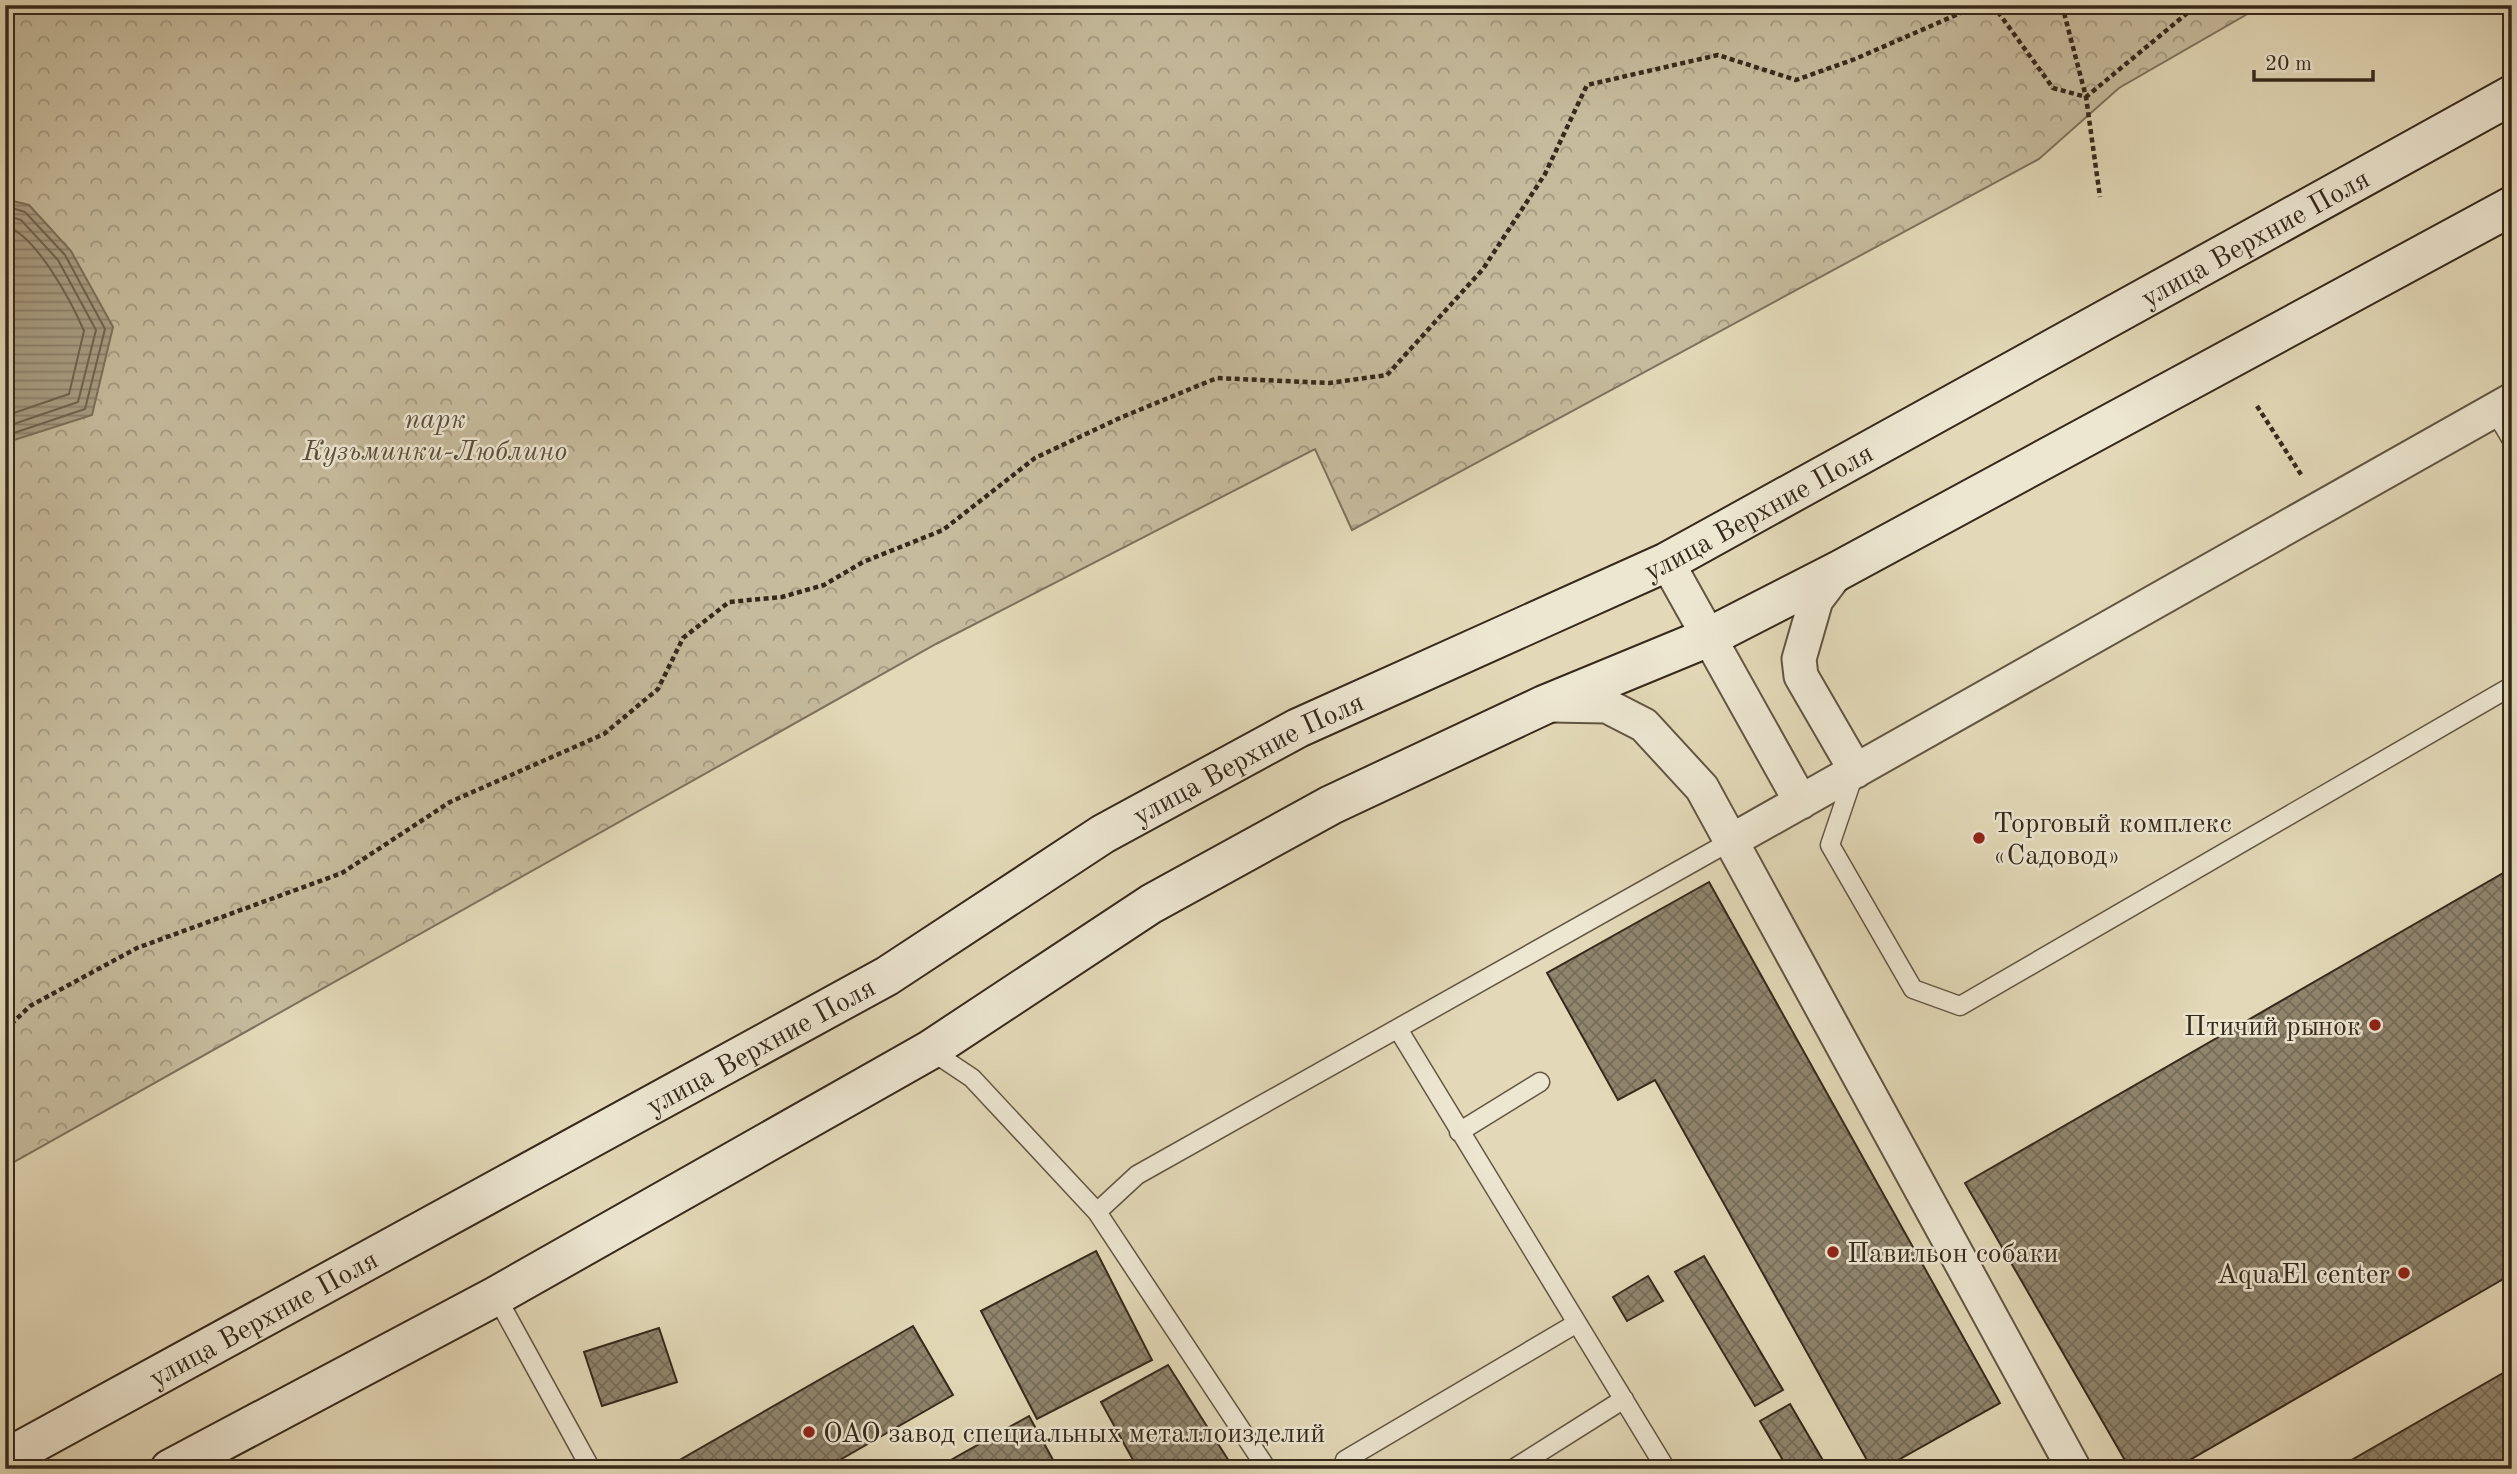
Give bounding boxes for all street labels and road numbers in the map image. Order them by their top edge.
street label: улица Верхние Поля [2137,166,2375,314]
street label: улица Верхние Поля [1641,440,1879,587]
street label: улица Верхние Поля [1129,689,1369,832]
street label: улица Верхние Поля [643,974,881,1122]
street label: улица Верхние Поля [145,1247,383,1394]

